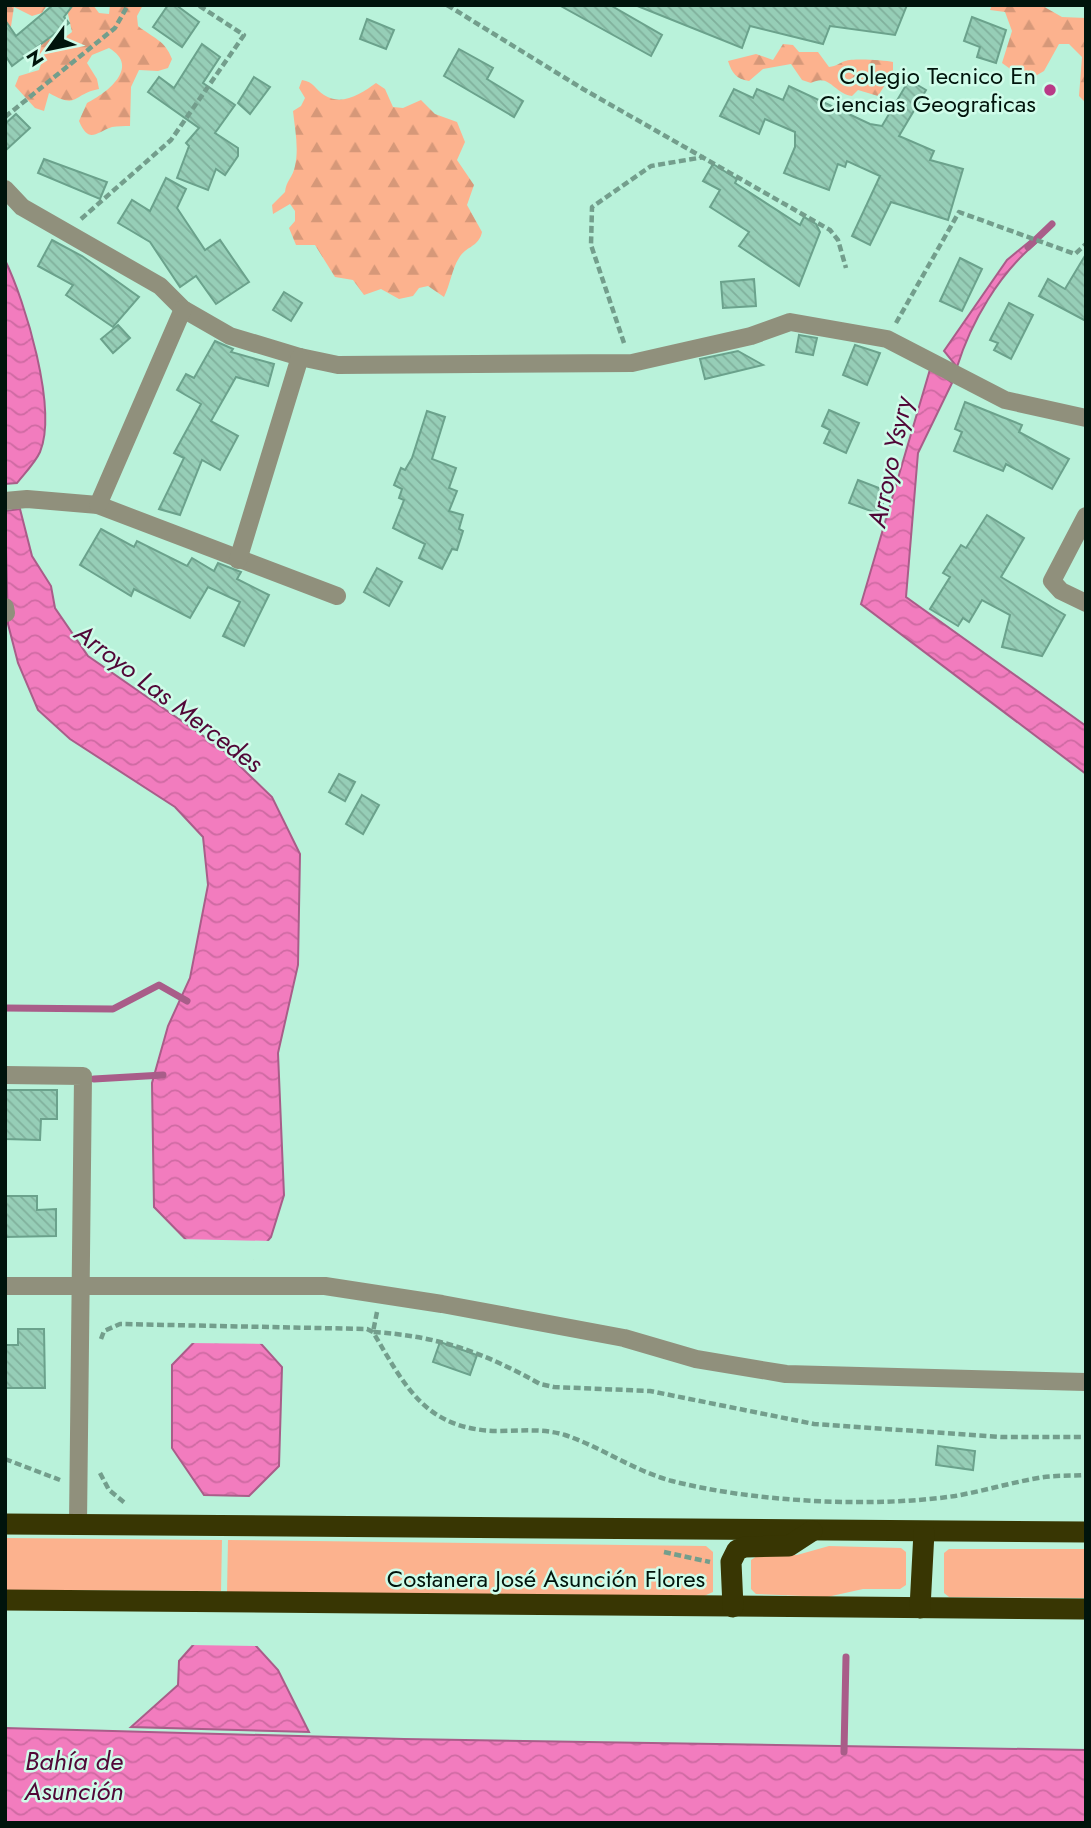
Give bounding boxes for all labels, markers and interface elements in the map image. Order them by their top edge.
north arrow [14,14,84,84]
text: N [20,44,51,72]
place label: Colegio Tecnico En Ciencias Geograficas [819,58,1036,121]
marker: Colegio Tecnico En Ciencias Geograficas [1042,82,1058,98]
water label: Arroyo Ysyry [857,391,923,532]
water label: Arroyo Las Mercedes [66,614,272,782]
street label: Costanera José Asunción Flores [387,1561,705,1596]
water label: Bahía de Asunción [24,1742,123,1810]

